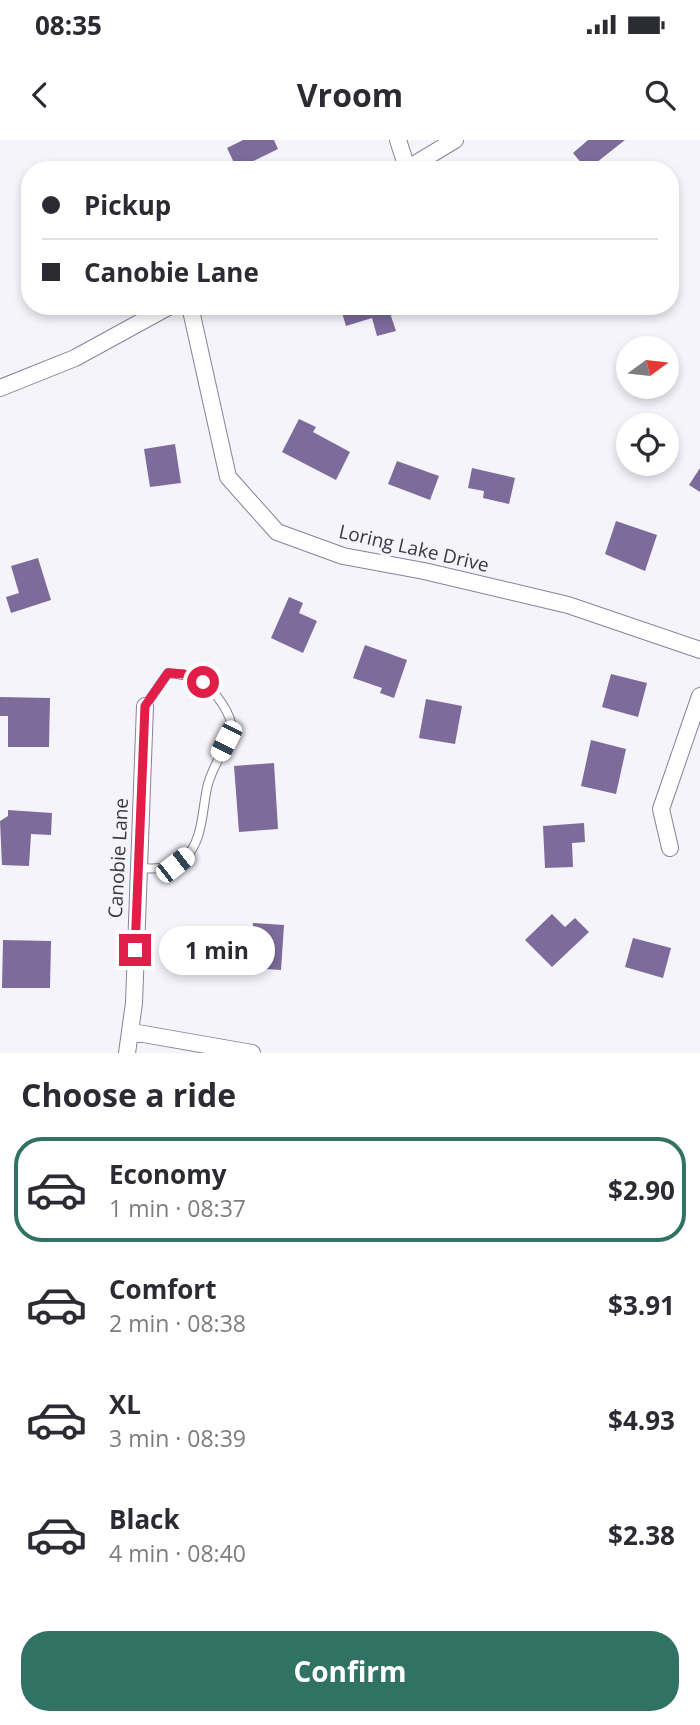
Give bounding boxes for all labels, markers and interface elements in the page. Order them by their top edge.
text: 08:35 [35,7,102,43]
text: Vroom [297,73,403,116]
icon: back [21,76,59,114]
icon: search [641,76,679,114]
text: Pickup [84,187,171,223]
text: Canobie Lane [84,254,259,290]
north arrow [616,336,679,399]
map controls [616,336,679,476]
button: locate [616,413,679,476]
street label: Loring Lake Drive [336,518,492,578]
route start [187,666,219,698]
car [208,718,245,764]
street label: Canobie Lane [102,797,134,919]
car [152,844,199,886]
callout: 1 min [160,926,275,974]
route end [119,934,151,966]
text: 1 min [185,934,249,966]
text: Choose a ride [21,1073,236,1116]
text: Economy [109,1156,227,1192]
icon: car [25,1158,88,1221]
text: $2.90 [608,1172,675,1208]
text: 1 min · 08:37 [109,1192,246,1224]
text: Comfort [109,1271,216,1307]
icon: car [25,1273,88,1336]
text: $3.91 [608,1287,675,1323]
text: 2 min · 08:38 [109,1307,246,1339]
text: XL [109,1386,141,1422]
icon: car [25,1388,88,1451]
text: $4.93 [608,1402,675,1438]
text: 3 min · 08:39 [109,1422,246,1454]
text: Black [109,1501,180,1537]
icon: car [25,1503,88,1566]
text: $2.38 [608,1517,675,1553]
text: 4 min · 08:40 [109,1537,246,1569]
button: Confirm [21,1631,679,1711]

